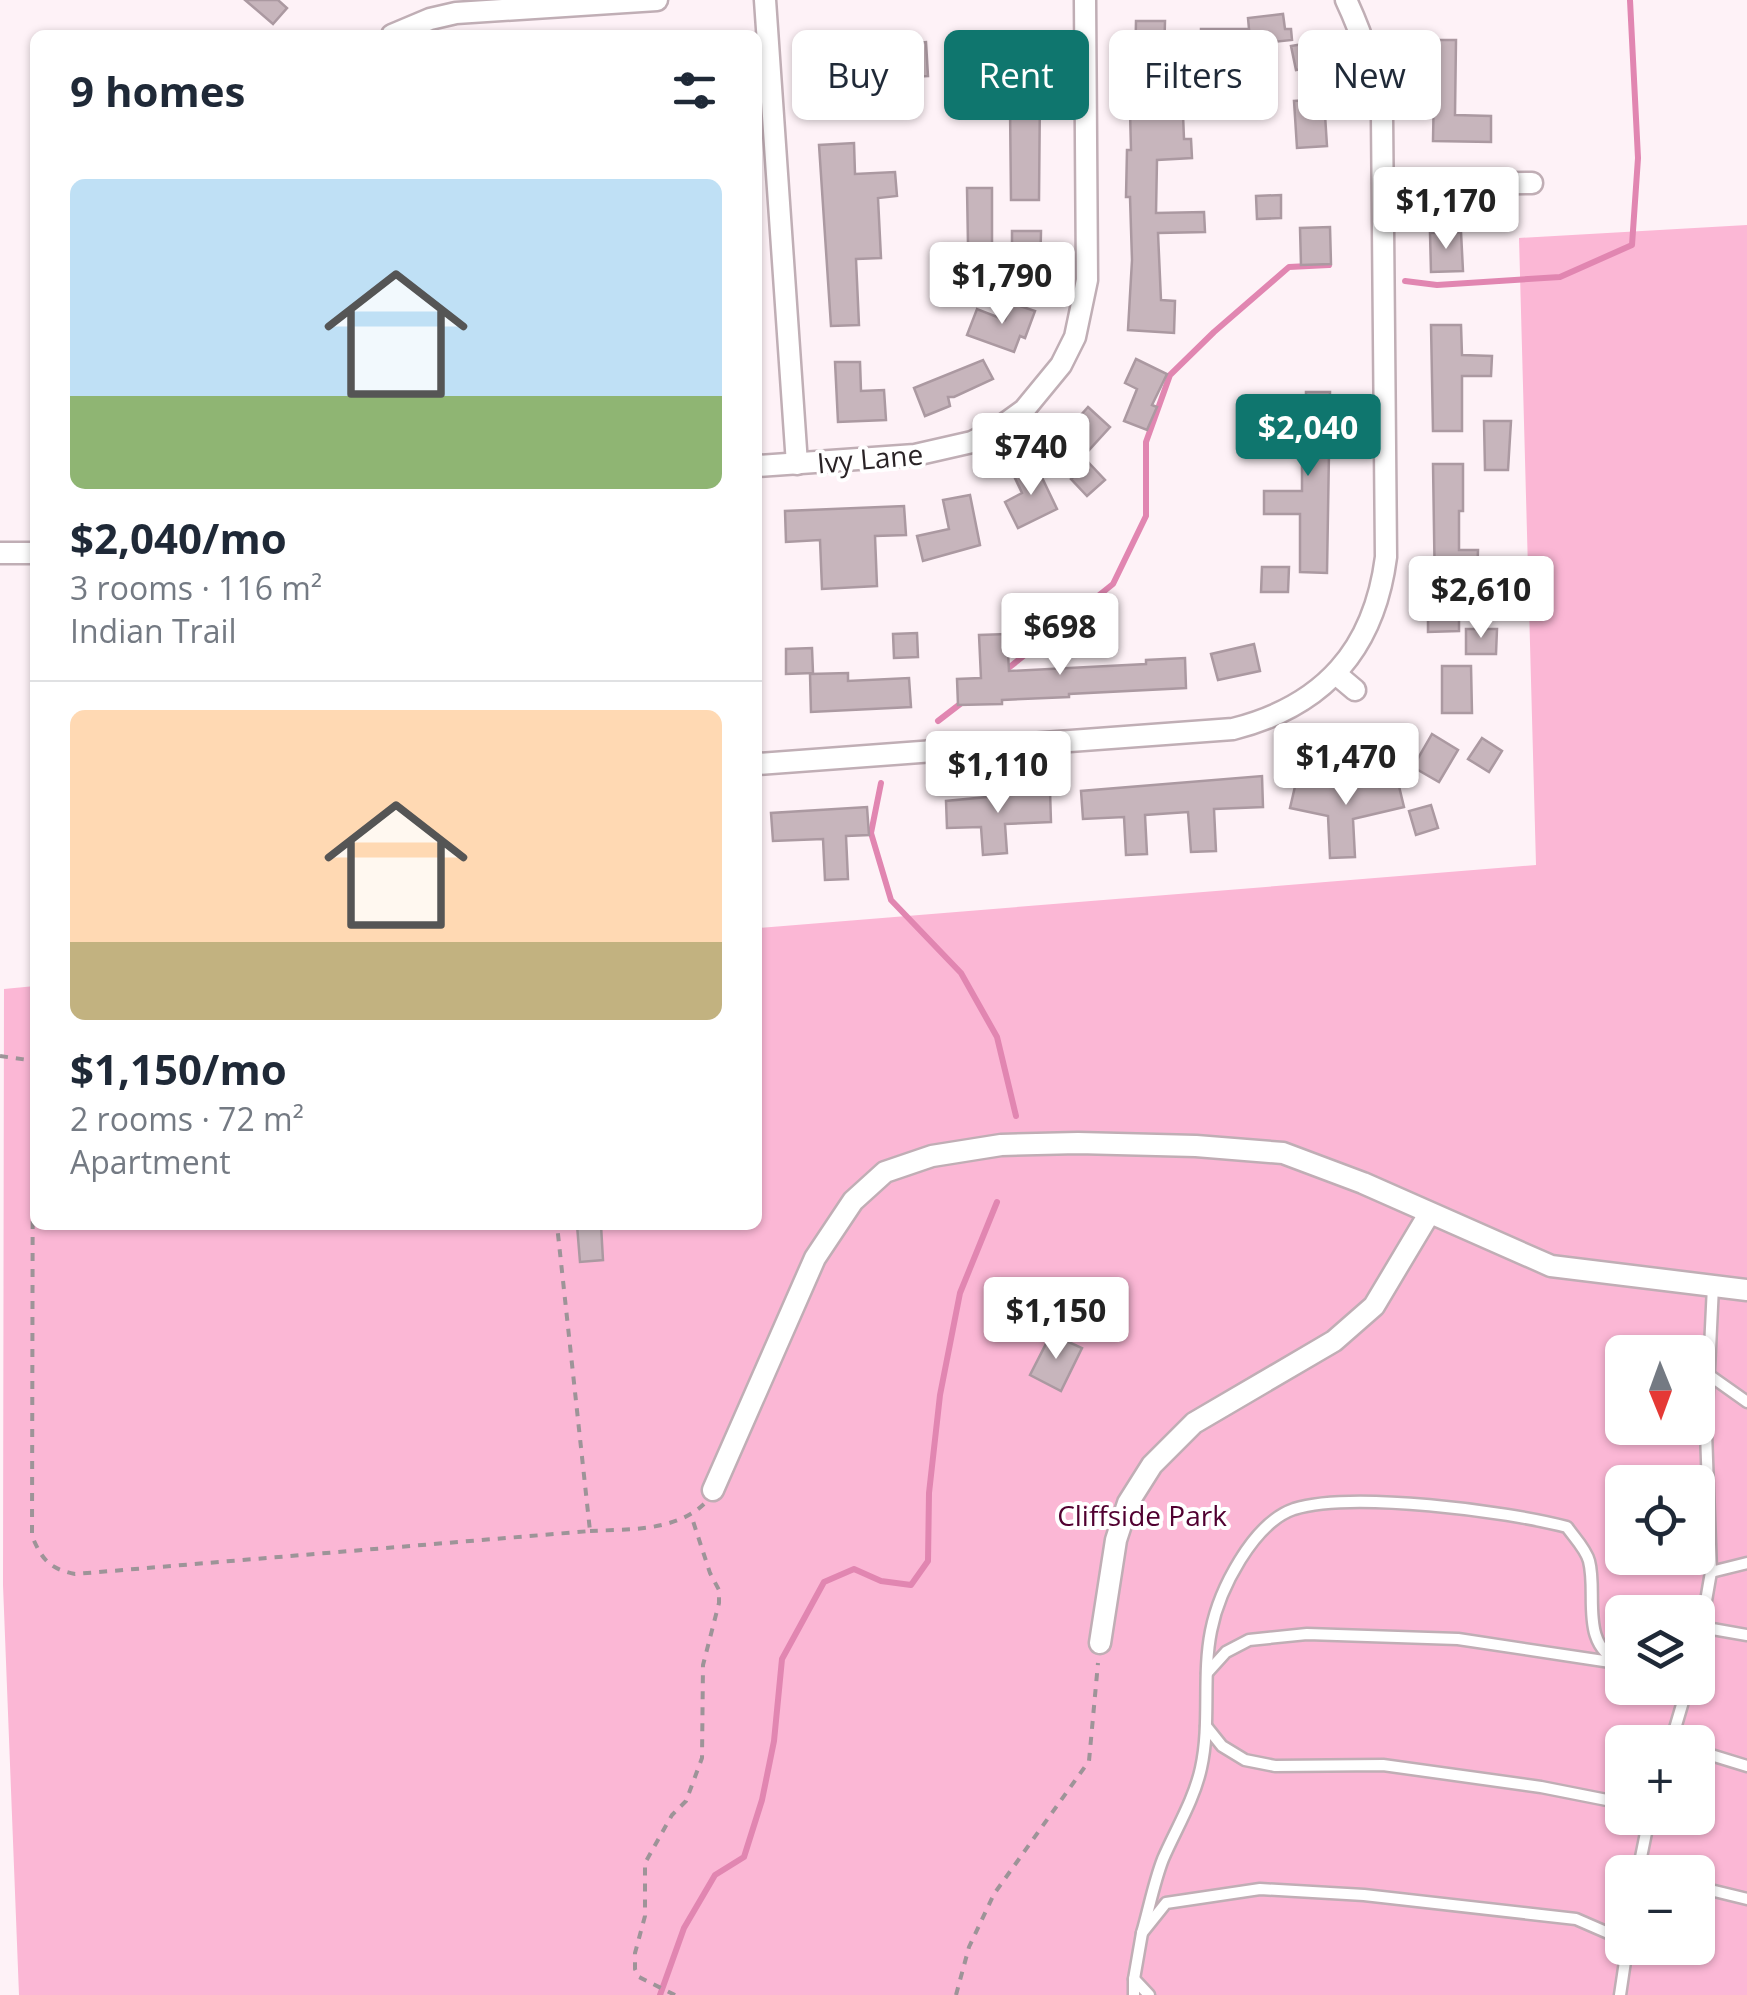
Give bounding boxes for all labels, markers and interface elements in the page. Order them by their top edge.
chip: Buy [792,30,924,120]
chip: Rent [944,30,1089,120]
chip: Filters [1109,30,1278,120]
chip: New [1298,30,1441,120]
text: 9 homes [70,62,245,119]
icon: filters [667,63,722,118]
pin: $1,170 [1365,167,1527,252]
text: $1,170 [1396,178,1496,221]
pin: $1,790 [921,242,1083,327]
icon: home [306,244,486,424]
text: $1,790 [952,253,1052,296]
pin: $2,040 [1227,394,1389,479]
text: $2,040 [1258,405,1358,448]
pin: $740 [972,413,1090,498]
text: $740 [994,424,1068,467]
street label: Ivy Lane [815,434,925,482]
text: $2,040/mo [70,509,287,566]
pin: $2,610 [1400,556,1562,641]
text: 3 rooms · 116 m² [70,566,322,609]
text: $2,610 [1431,567,1531,610]
pin: $698 [1001,593,1119,678]
text: $698 [1023,604,1097,647]
text: Indian Trail [70,609,237,652]
pin: $1,470 [1265,723,1427,808]
pin: $1,110 [917,731,1079,816]
text: $1,470 [1296,734,1396,777]
text: $1,110 [948,742,1048,785]
icon: home [306,775,486,955]
text: $1,150/mo [70,1040,287,1097]
text: 2 rooms · 72 m² [70,1097,304,1140]
text: Apartment [70,1140,231,1183]
pin: $1,150 [975,1277,1137,1362]
text: $1,150 [1006,1288,1106,1331]
north arrow [1605,1335,1715,1445]
map controls [1605,1335,1715,1965]
button: locate [1605,1465,1715,1575]
park label: Cliffside Park [1057,1496,1227,1534]
button: layers [1605,1595,1715,1705]
button: + [1605,1725,1715,1835]
button: − [1605,1855,1715,1965]

